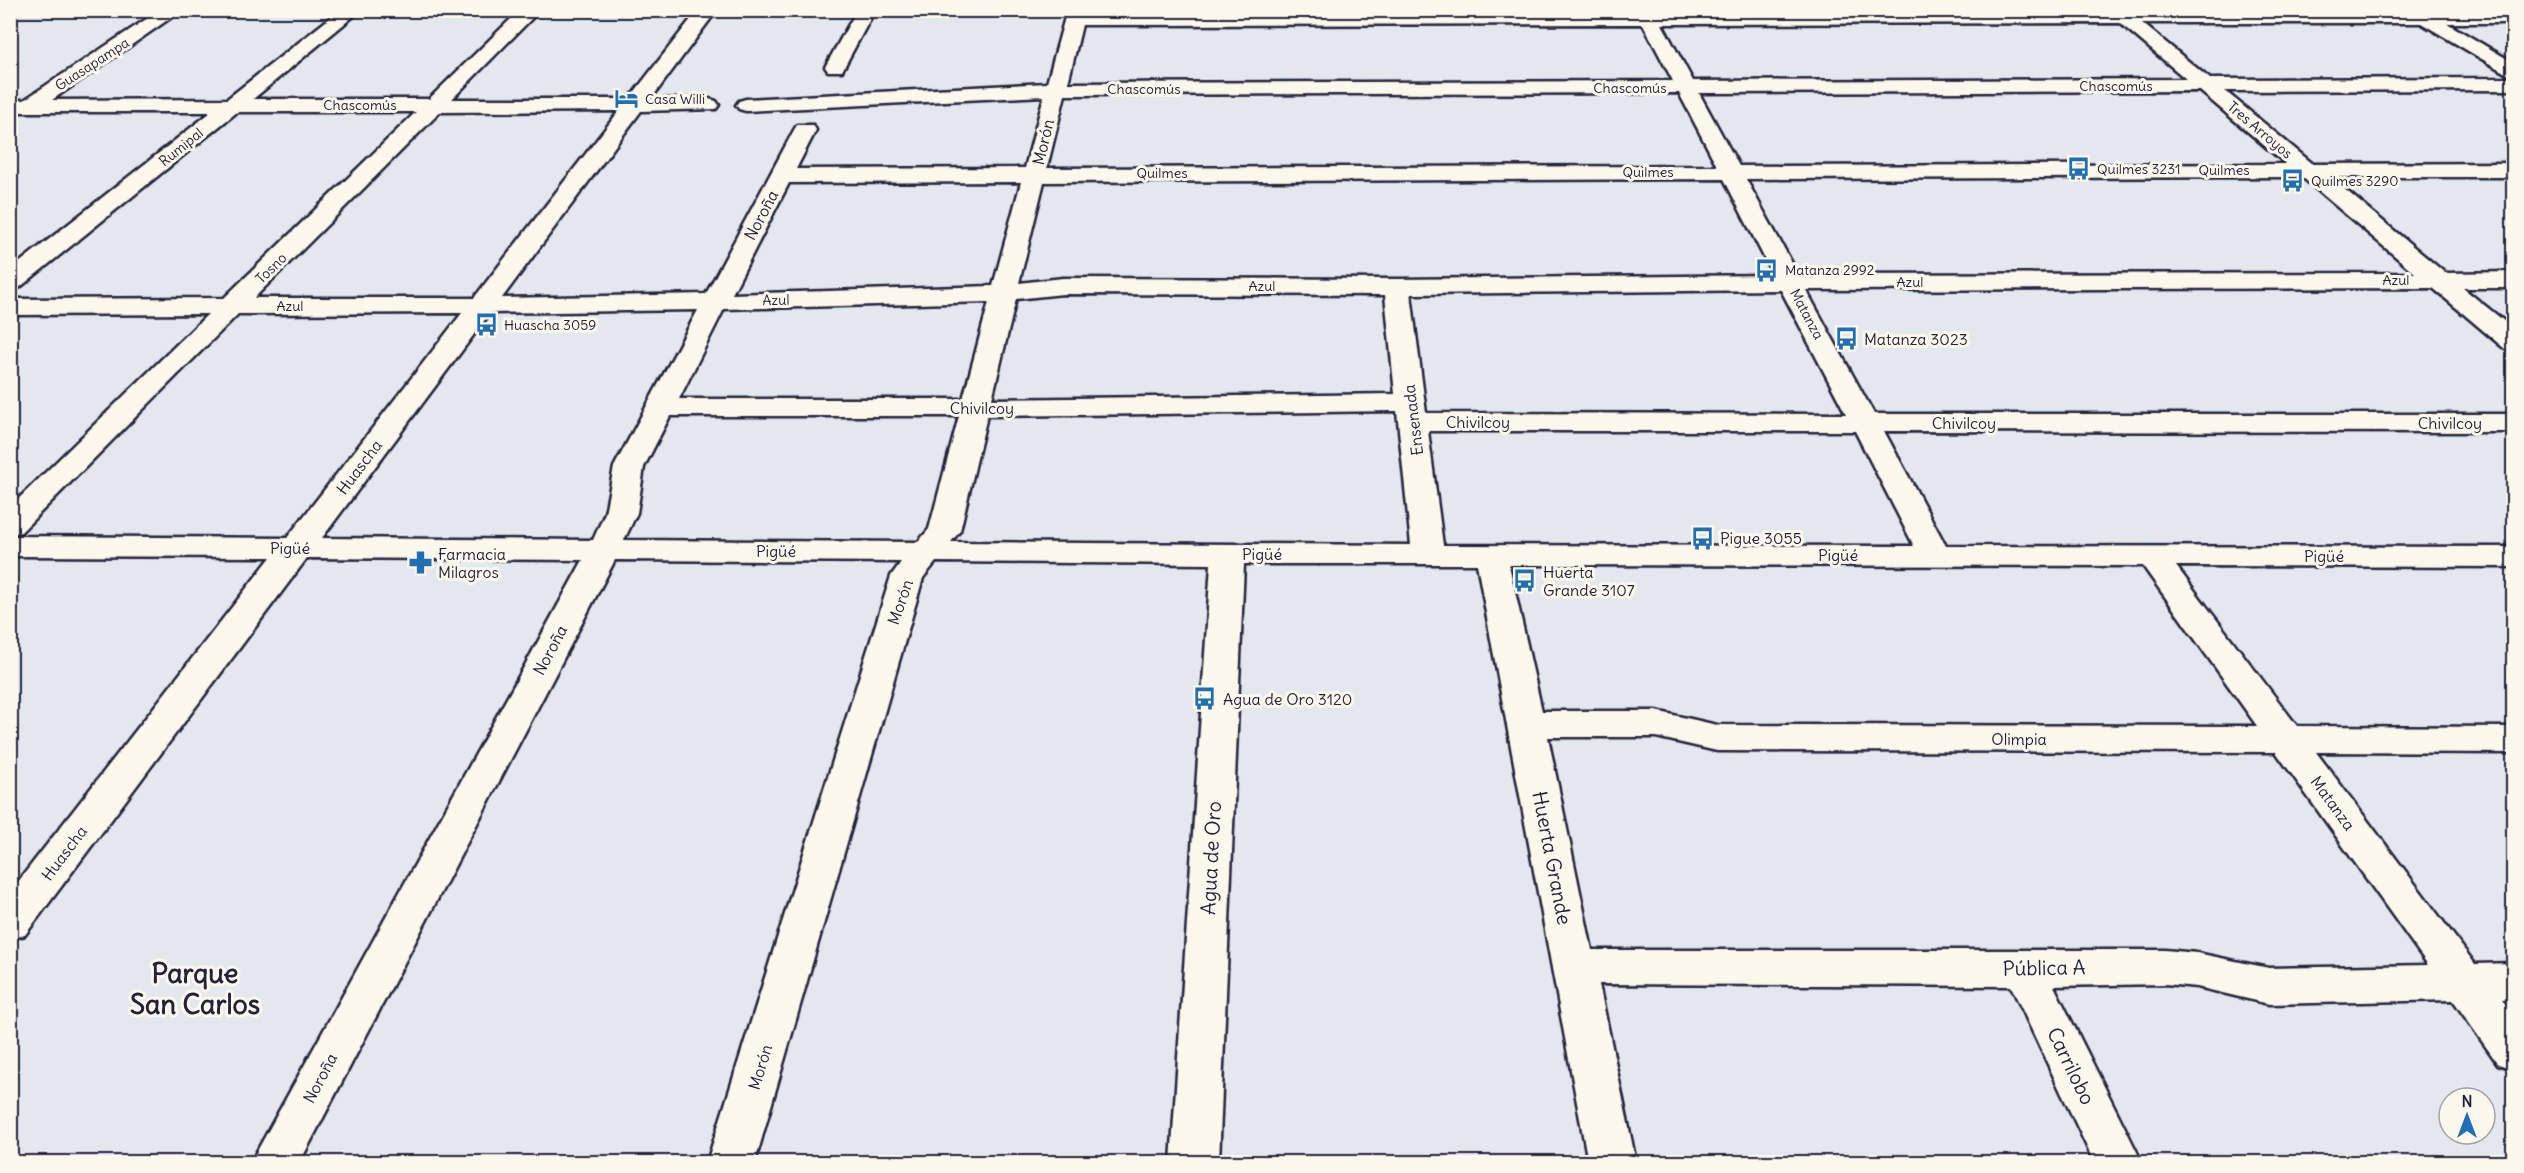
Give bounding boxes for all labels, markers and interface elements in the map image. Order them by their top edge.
street label: Guasapampa [52,33,132,95]
street label: Chascomús [2079,77,2153,95]
street label: Chascomús [1593,79,1667,97]
street label: Chascomús [1107,80,1181,98]
hotel icon: Casa Willi [614,86,640,112]
place label: Casa Willi [645,90,705,108]
street label: Chascomús [323,96,397,114]
street label: Tres Arroyos [2224,98,2296,162]
street label: Morón [1028,117,1058,167]
street label: Rumipal [155,124,207,170]
bus stop icon: Quilmes 3231 [2066,156,2092,182]
place label: Quilmes 3231 [2097,160,2181,178]
street label: Quilmes [2198,161,2250,179]
street label: Quilmes [1622,163,1674,181]
street label: Quilmes [1136,164,1188,182]
bus stop icon: Quilmes 3290 [2280,168,2306,194]
place label: Quilmes 3290 [2311,172,2398,190]
street label: Noroña [740,187,782,243]
street label: Tosno [252,249,290,287]
bus stop icon: Matanza 2992 [1754,257,1780,283]
place label: Matanza 2992 [1785,261,1875,279]
street label: Azul [2383,271,2410,289]
street label: Azul [1897,273,1924,291]
street label: Azul [1249,277,1276,295]
street label: Matanza [1786,286,1828,342]
street label: Azul [762,291,790,309]
street label: Azul [277,297,304,315]
bus stop icon: Huascha 3059 [473,312,499,338]
place label: Huascha 3059 [504,316,596,334]
bus stop icon: Matanza 3023 [1833,326,1859,352]
place label: Matanza 3023 [1864,329,1968,349]
street label: Ensenada [1399,383,1427,457]
street label: Chivilcoy [950,398,1014,418]
street label: Chivilcoy [1446,412,1510,432]
street label: Chivilcoy [1932,413,1996,433]
street label: Chivilcoy [2418,413,2482,433]
street label: Huascha [332,436,386,498]
bus stop icon: Pigue 3055 [1689,525,1715,551]
place label: Pigue 3055 [1720,528,1802,548]
street label: Pigüé [270,538,310,558]
street label: Pigüé [756,541,796,561]
place label: Farmacia Milagros [438,544,506,582]
street label: Pigüé [1242,544,1282,564]
street label: Pigüé [1818,545,1858,565]
street label: Pigüé [2304,546,2344,566]
pharmacy icon: Farmacia Milagros [407,550,433,576]
place label: Huerta Grande 3107 [1543,562,1635,600]
bus stop icon: Huerta Grande 3107 [1512,568,1538,594]
street label: Morón [883,577,917,627]
street label: Noroña [529,622,571,678]
bus stop icon: Agua de Oro 3120 [1192,686,1218,712]
place label: Agua de Oro 3120 [1223,689,1352,709]
street label: Olimpia [1991,729,2047,749]
street label: Matanza [2307,772,2359,834]
street label: Huerta Grande [1527,789,1578,927]
street label: Agua de Oro [1195,801,1226,915]
street label: Huascha [37,822,91,884]
street label: Pública A [2002,954,2086,981]
district label: Parque San Carlos [130,956,260,1021]
street label: Carrilobo [2042,1023,2101,1109]
street label: Morón [744,1042,776,1092]
street label: Noroña [299,1050,341,1106]
north arrow [2437,1086,2497,1146]
text: N [2461,1091,2473,1111]

